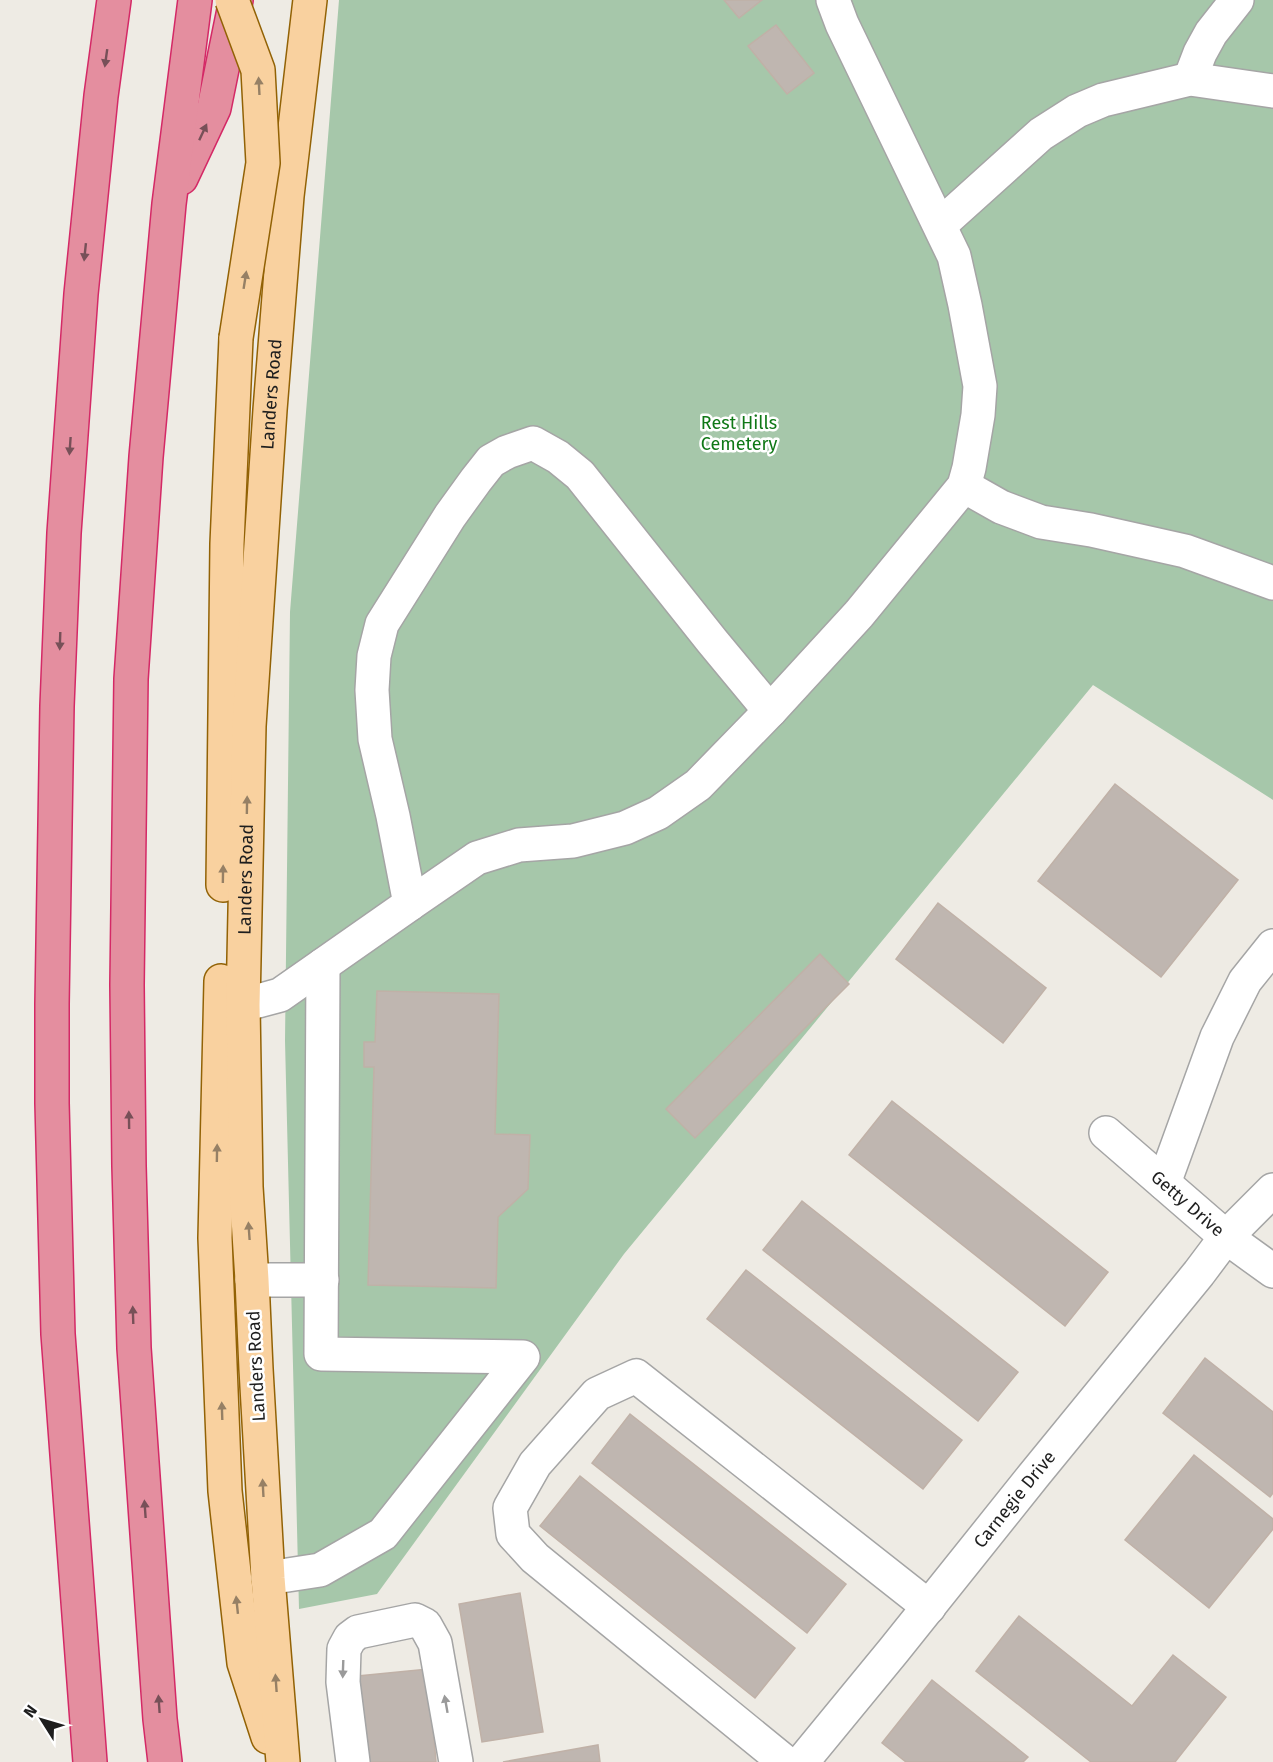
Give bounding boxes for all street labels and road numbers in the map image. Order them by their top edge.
street label: Landers Road [256,338,287,450]
street label: Landers Road [234,823,258,935]
street label: Getty Drive [1146,1166,1229,1242]
street label: Landers Road [242,1310,270,1422]
street label: Carnegie Drive [969,1446,1060,1552]

